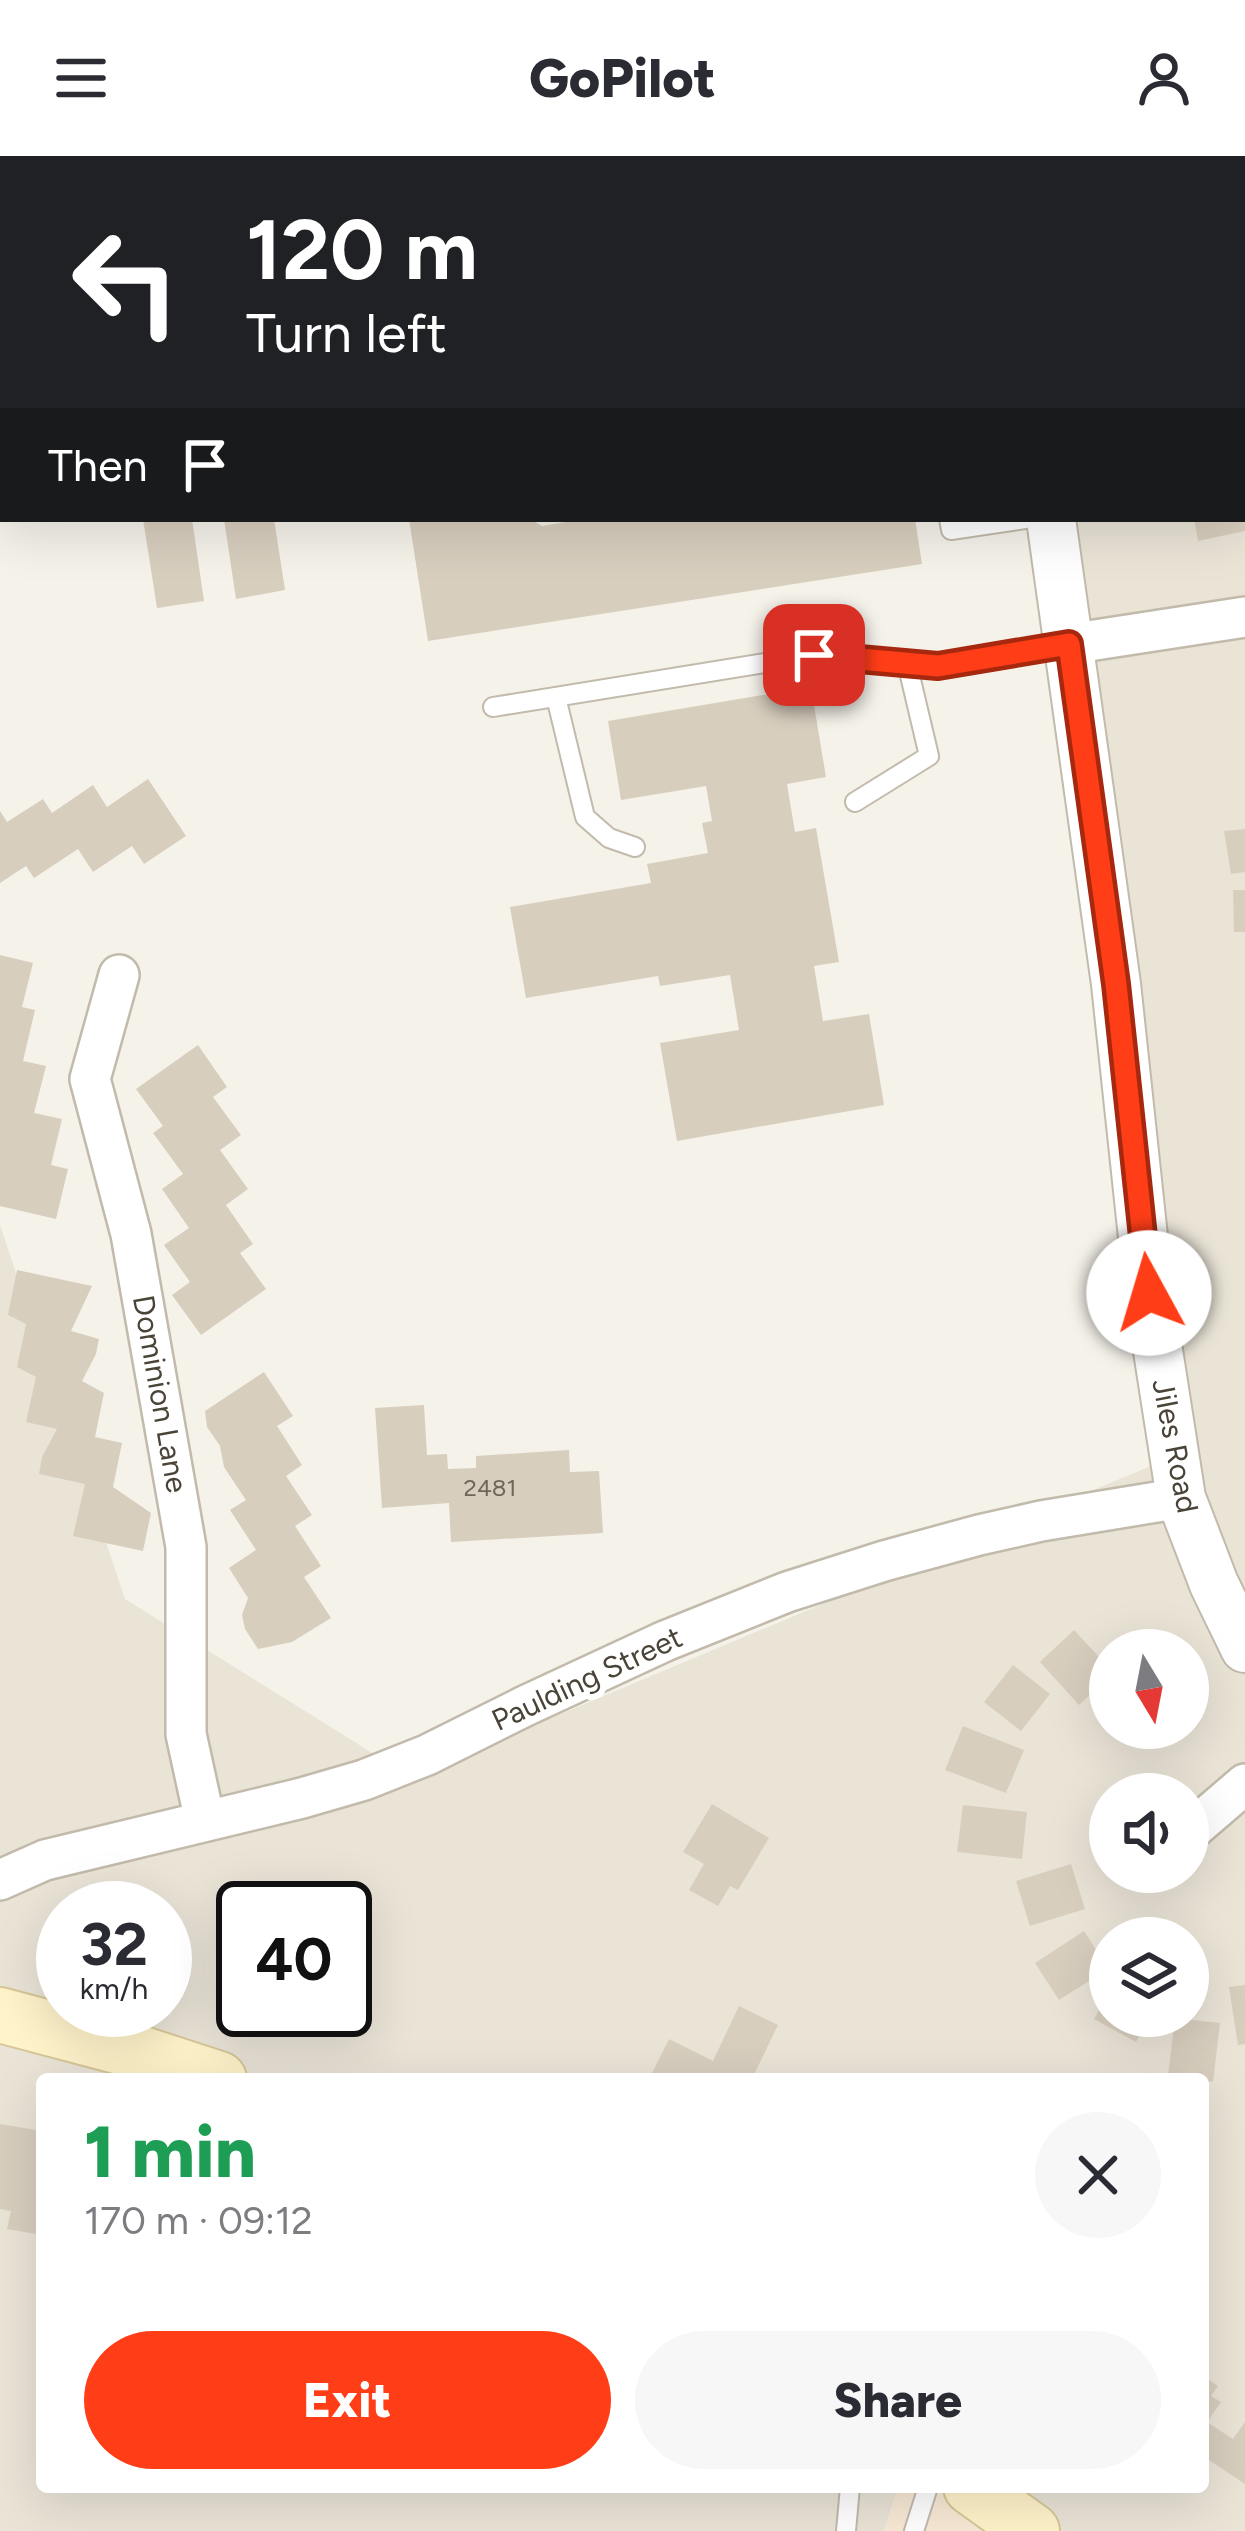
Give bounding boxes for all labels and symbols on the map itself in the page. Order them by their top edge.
pin [763,604,865,706]
position arrow [1086,1230,1212,1356]
street label: Dominion Lane [125,1292,196,1496]
street label: Jiles Road [1144,1376,1207,1516]
house number: 2481 [464,1473,516,1502]
street label: Paulding Street [486,1618,688,1739]
north arrow [1089,1629,1209,1749]
speed limit sign: 40 [216,1881,372,2037]

